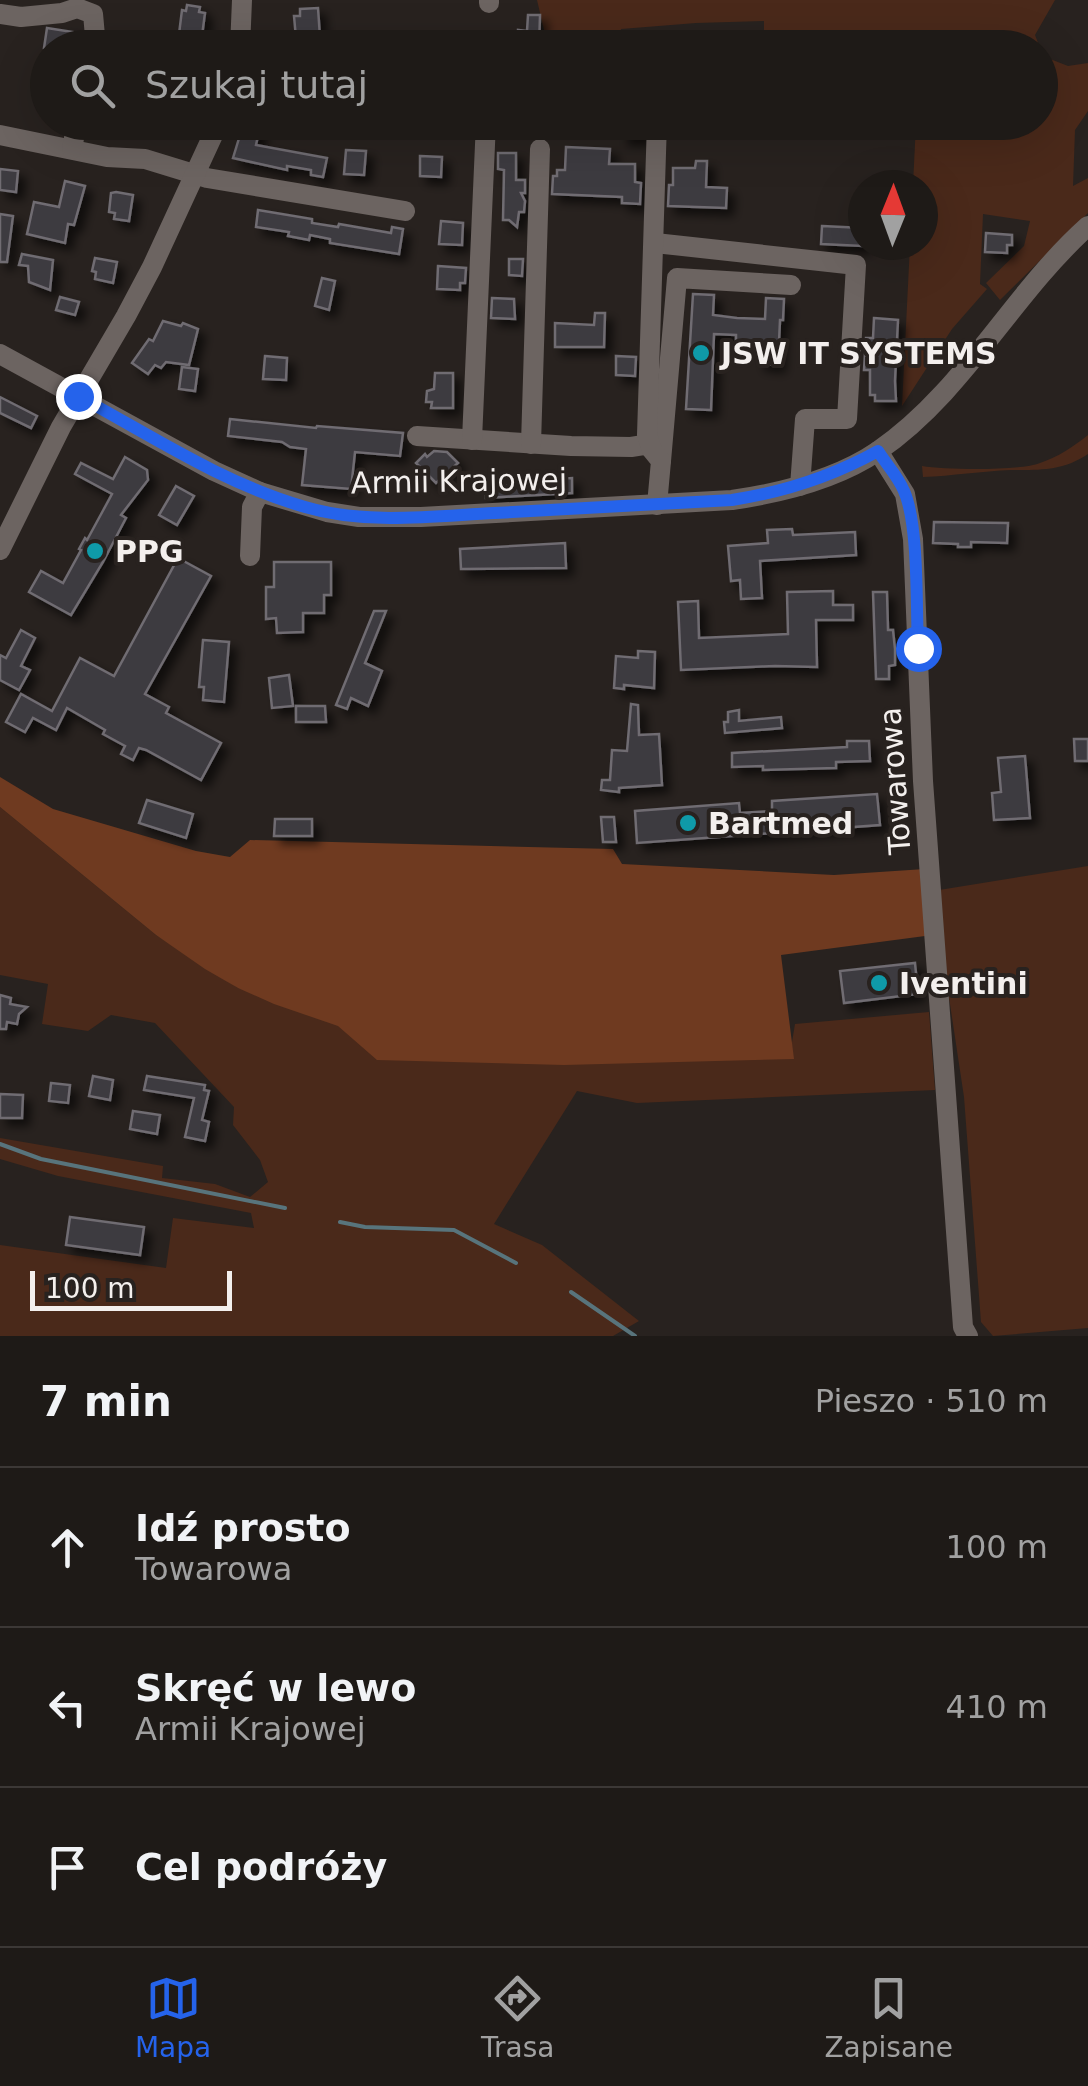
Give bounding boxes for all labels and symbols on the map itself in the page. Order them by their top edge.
north arrow [848,170,938,260]
place label: JSW IT SYSTEMS [719,336,997,371]
marker: JSW IT SYSTEMS [690,342,712,364]
route end [56,374,102,420]
street label: Armii Krajowej [351,462,567,500]
place label: PPG [115,534,184,569]
marker: PPG [84,540,106,562]
route start [896,626,942,672]
street label: Towarowa [872,706,918,857]
place label: Bartmed [708,806,853,841]
marker: Bartmed [677,812,699,834]
place label: Iventini [899,966,1028,1001]
marker: Iventini [868,972,890,994]
scale bar [30,1266,232,1310]

